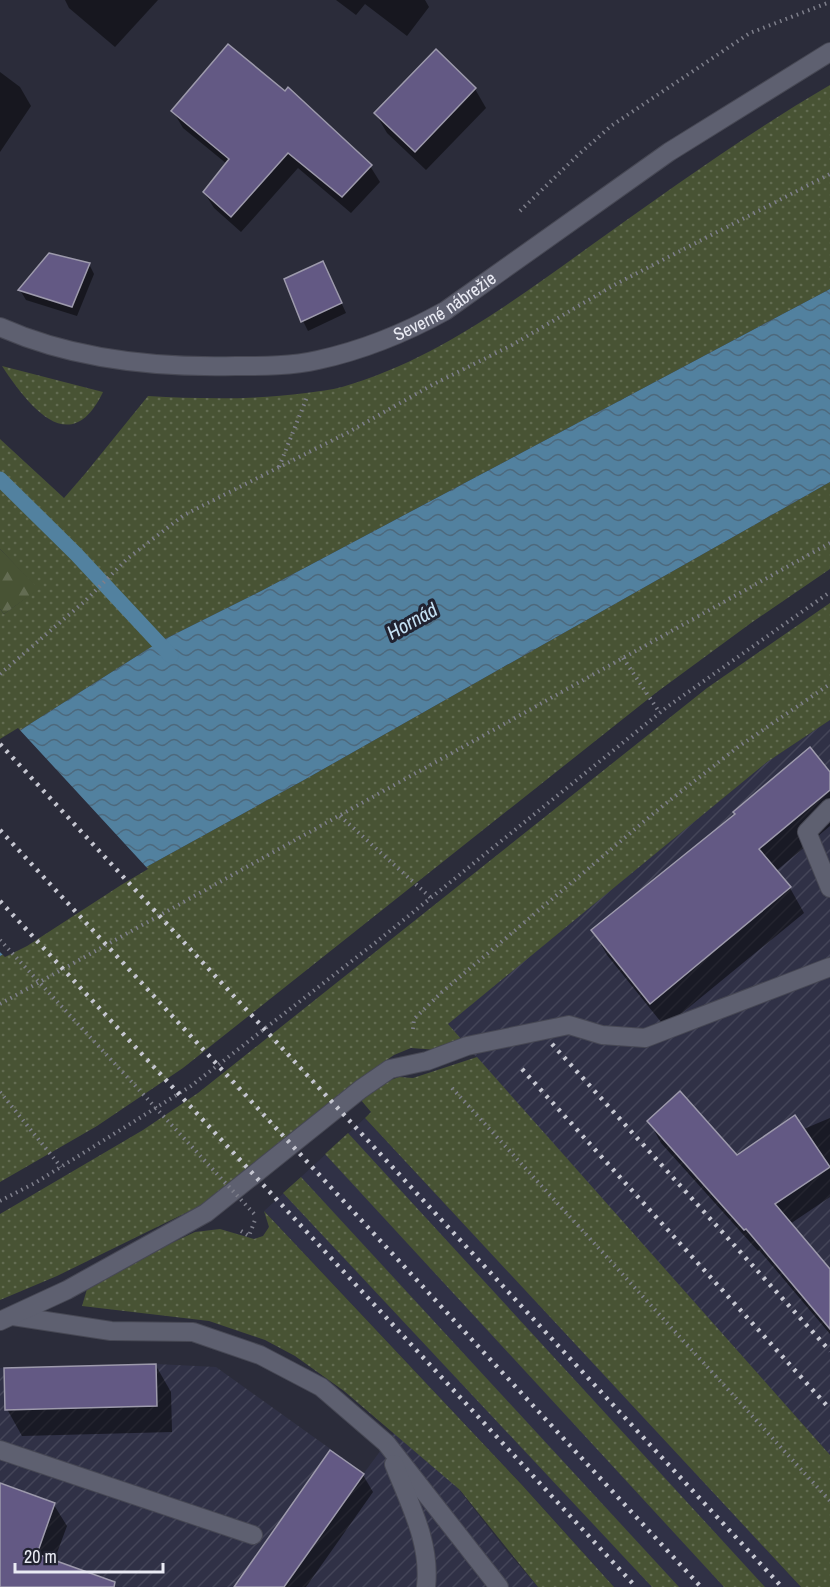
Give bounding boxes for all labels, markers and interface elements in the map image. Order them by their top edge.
street label: Severné nábrežie [389,266,501,347]
water label: Hornád [382,595,443,645]
scale bar [15,1536,164,1574]
text: 20 m [24,1544,57,1569]

